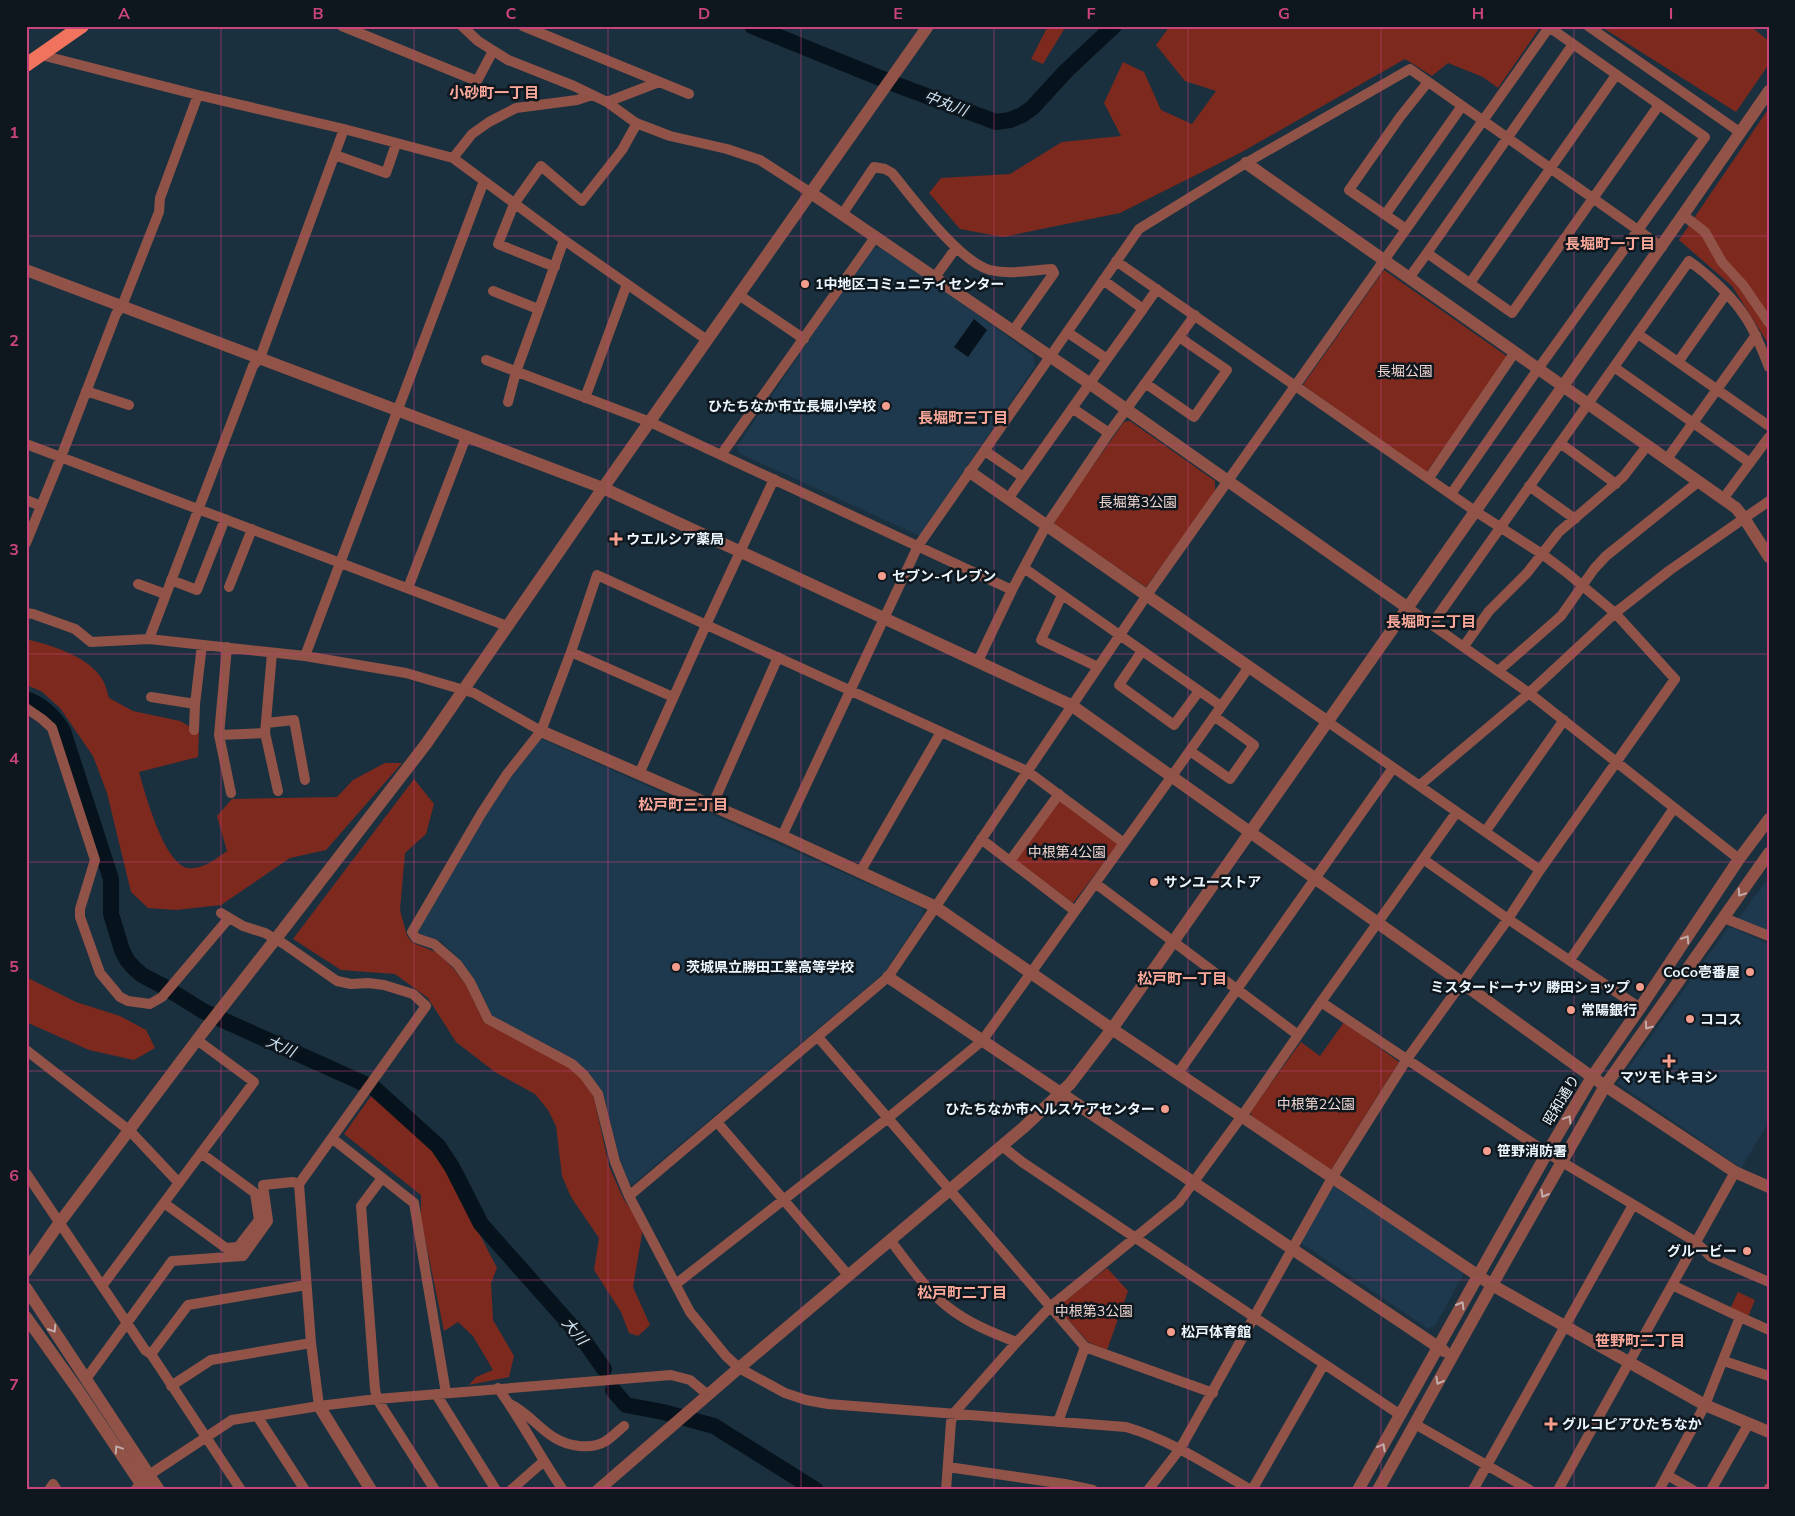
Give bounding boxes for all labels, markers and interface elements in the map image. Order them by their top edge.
text: A [118,3,130,23]
text: B [312,3,324,23]
text: C [506,3,517,23]
text: D [698,3,710,23]
text: E [893,3,903,23]
text: F [1086,3,1096,23]
text: G [1278,3,1290,23]
text: H [1472,3,1484,23]
text: I [1669,3,1673,23]
district label: 小砂町一丁目 [449,83,539,102]
water label: 中丸川 [922,86,972,121]
text: 1 [9,122,19,142]
district label: 長堀町一丁目 [1565,234,1655,253]
place label: 1中地区コミュニティセンター [815,275,1005,293]
marker: 1中地区コミュニティセンター [799,278,811,290]
text: 2 [9,330,19,350]
park label: 長堀公園 [1377,362,1433,380]
place label: ひたちなか市立長堀小学校 [708,397,876,415]
marker: ひたちなか市立長堀小学校 [880,400,892,412]
district label: 長堀町三丁目 [918,408,1008,427]
park label: 長堀第3公園 [1099,493,1177,511]
place label: ウエルシア薬局 [626,530,724,548]
marker: ウエルシア薬局 [610,533,622,545]
text: 3 [9,539,19,559]
place label: セブン-イレブン [892,567,996,585]
marker: セブン-イレブン [876,570,888,582]
district label: 長堀町二丁目 [1386,612,1476,631]
text: 4 [9,748,19,768]
district label: 松戸町三丁目 [638,795,728,814]
park label: 中根第4公園 [1028,843,1106,861]
place label: サンユーストア [1164,873,1261,891]
marker: サンユーストア [1148,876,1160,888]
one-way arrow [1738,887,1747,897]
one-way arrow [1680,936,1689,945]
text: 5 [9,956,19,976]
place label: 茨城県立勝田工業高等学校 [686,958,854,976]
marker: 茨城県立勝田工業高等学校 [670,961,682,973]
place label: CoCo壱番屋 [1663,963,1740,981]
marker: CoCo壱番屋 [1744,966,1756,978]
district label: 松戸町一丁目 [1137,969,1227,988]
place label: ミスタードーナツ 勝田ショップ [1430,978,1630,996]
marker: ミスタードーナツ 勝田ショップ [1634,981,1646,993]
place label: 常陽銀行 [1581,1001,1637,1019]
marker: 常陽銀行 [1565,1004,1577,1016]
place label: ココス [1700,1010,1742,1028]
marker: ココス [1684,1013,1696,1025]
one-way arrow [1645,1020,1654,1030]
water label: 大川 [263,1031,300,1062]
marker: マツモトキヨシ [1663,1055,1675,1067]
place label: マツモトキヨシ [1620,1068,1718,1086]
street label: 昭和通り [1539,1071,1583,1129]
park label: 中根第2公園 [1277,1095,1355,1113]
place label: ひたちなか市ヘルスケアセンター [945,1100,1155,1118]
marker: ひたちなか市ヘルスケアセンター [1159,1103,1171,1115]
one-way arrow [1561,1115,1571,1124]
place label: 笹野消防署 [1497,1142,1567,1160]
marker: 笹野消防署 [1481,1145,1493,1157]
text: 6 [9,1165,19,1185]
one-way arrow [1541,1188,1551,1197]
place label: グルービー [1667,1242,1737,1260]
marker: グルービー [1741,1245,1753,1257]
district label: 松戸町二丁目 [917,1283,1007,1302]
park label: 中根第3公園 [1055,1302,1133,1320]
one-way arrow [1455,1302,1465,1311]
water label: 大川 [558,1313,593,1350]
place label: 松戸体育館 [1181,1323,1251,1341]
one-way arrow [46,1324,56,1333]
marker: 松戸体育館 [1165,1326,1177,1338]
district label: 笹野町二丁目 [1595,1331,1685,1350]
text: 7 [9,1374,19,1394]
one-way arrow [1435,1376,1445,1385]
place label: グルコピアひたちなか [1562,1415,1702,1433]
marker: グルコピアひたちなか [1544,1417,1558,1431]
one-way arrow [1375,1443,1385,1452]
one-way arrow [115,1445,124,1455]

